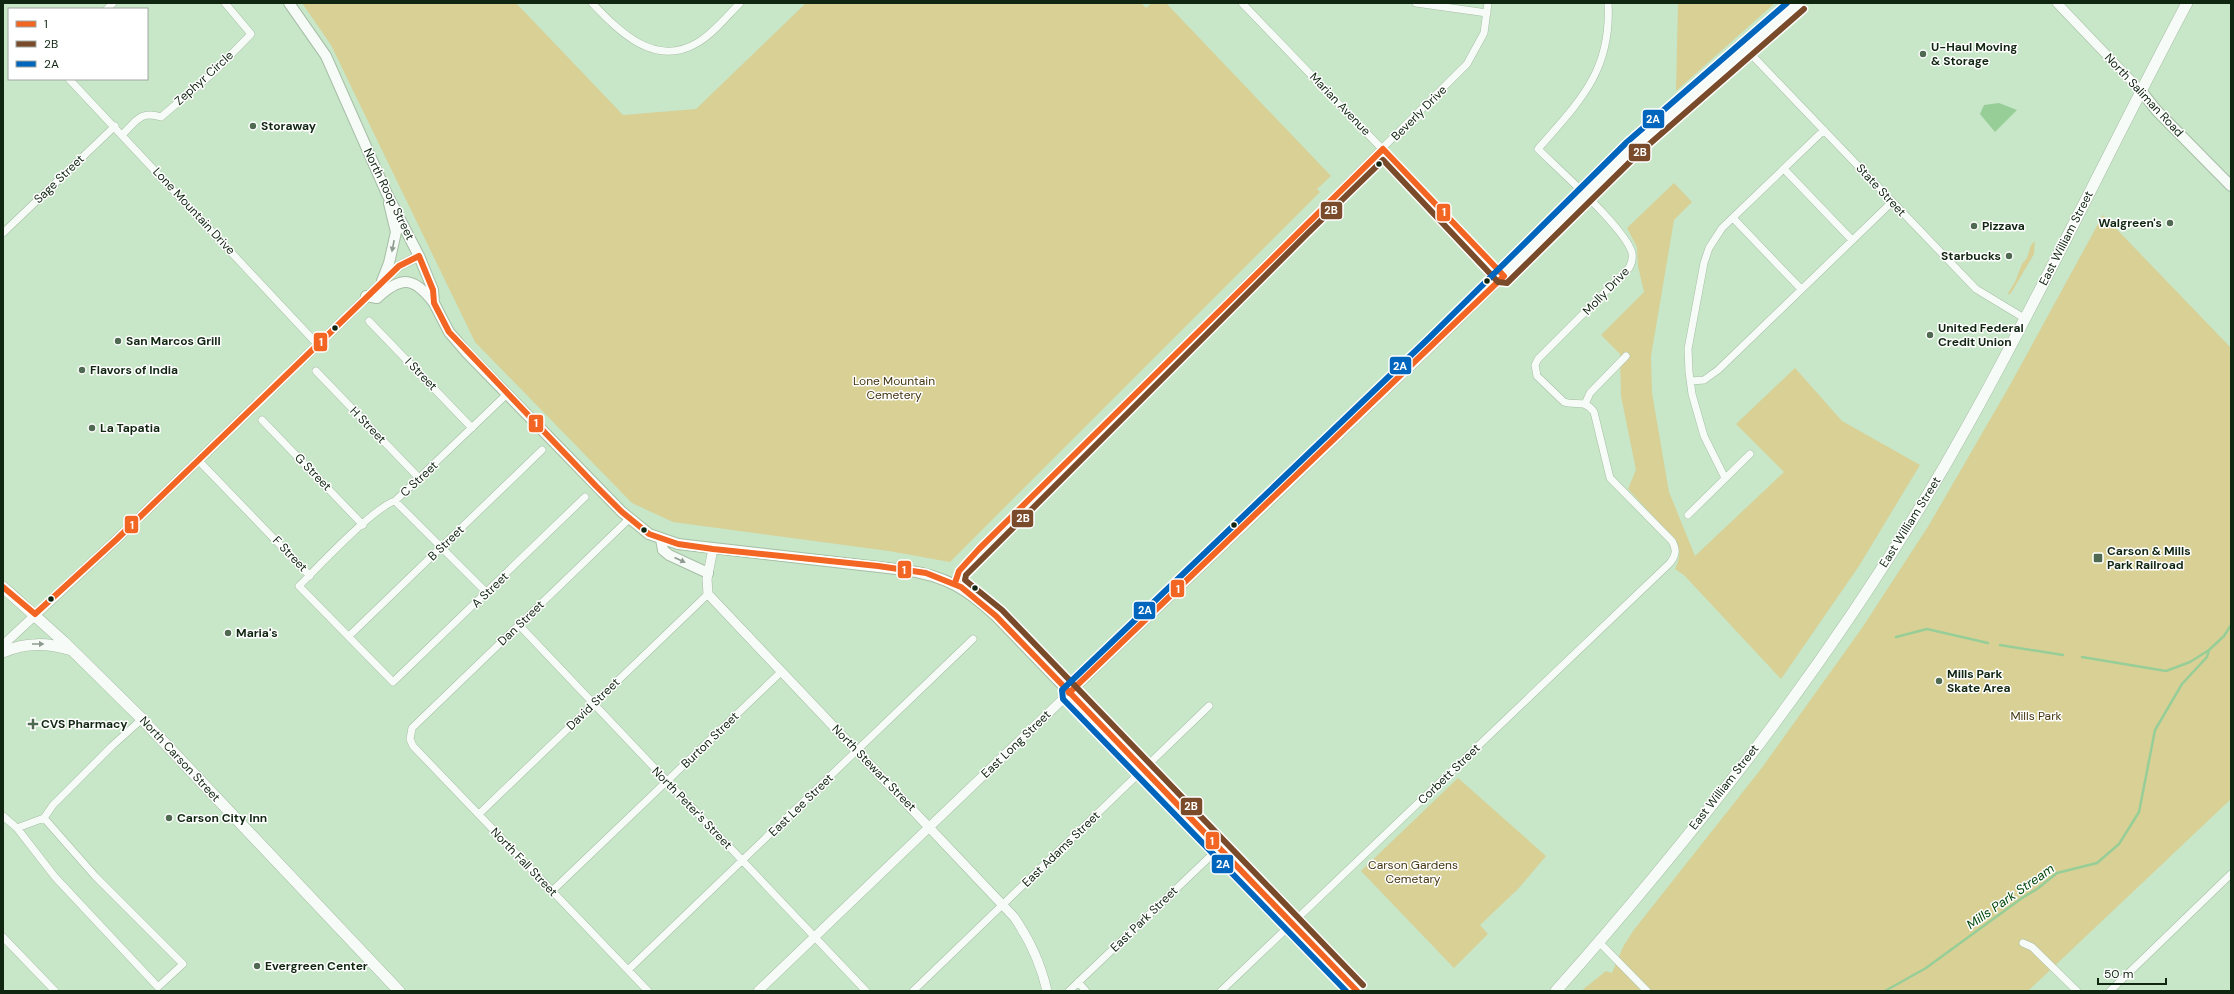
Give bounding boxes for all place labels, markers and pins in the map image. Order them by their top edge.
place label: U-Haul Moving & Storage [1931,39,2017,69]
marker: U-Haul Moving & Storage [1918,49,1928,59]
place label: Storaway [261,118,317,134]
marker: Storaway [248,121,258,131]
unlabelled marker [1374,159,1384,169]
place label: Walgreen's [2098,215,2162,231]
place label: Pizzava [1982,218,2025,234]
marker: Walgreen's [2165,218,2175,228]
marker: Pizzava [1969,221,1979,231]
place label: Starbucks [1941,248,2001,264]
marker: Starbucks [2004,251,2014,261]
unlabelled marker [1482,276,1492,286]
place label: United Federal Credit Union [1938,320,2024,350]
unlabelled marker [330,323,340,333]
marker: United Federal Credit Union [1925,330,1935,340]
place label: San Marcos Grill [126,333,221,349]
marker: San Marcos Grill [113,336,123,346]
place label: Flavors of India [90,362,178,378]
marker: Flavors of India [77,365,87,375]
place label: La Tapatia [100,420,160,436]
marker: La Tapatia [87,423,97,433]
unlabelled marker [1229,520,1239,530]
unlabelled marker [639,525,649,535]
place label: Carson & Mills Park Railroad [2107,543,2191,573]
marker: Carson & Mills Park Railroad [2092,552,2104,564]
unlabelled marker [970,583,980,593]
unlabelled marker [46,594,56,604]
place label: Maria's [236,625,278,641]
marker: Maria's [223,628,233,638]
place label: Mills Park Skate Area [1947,666,2011,696]
marker: Mills Park Skate Area [1934,676,1944,686]
place label: CVS Pharmacy [41,716,128,732]
marker: CVS Pharmacy [28,719,38,729]
place label: Carson City Inn [177,810,267,826]
marker: Carson City Inn [164,813,174,823]
place label: Evergreen Center [265,958,368,974]
marker: Evergreen Center [252,961,262,971]

